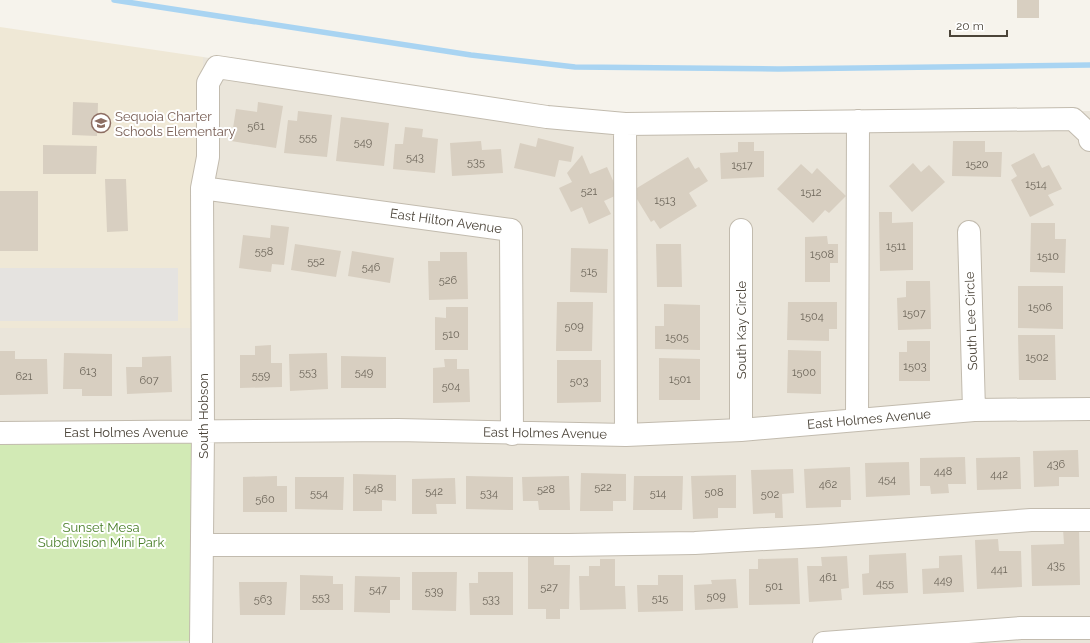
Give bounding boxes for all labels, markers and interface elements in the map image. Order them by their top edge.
scale bar [950,12,1007,38]
text: 20 m [956,19,984,33]
place label: Sequoia Charter Schools Elementary [115,109,235,139]
school or university icon: Sequoia Charter Schools Elementary [90,112,112,134]
house number: 561 [247,120,265,133]
house number: 555 [299,131,317,144]
house number: 549 [354,136,372,149]
house number: 543 [406,151,424,164]
house number: 535 [467,156,485,169]
house number: 1520 [965,158,989,171]
house number: 1517 [731,159,753,172]
house number: 1514 [1025,178,1047,191]
house number: 521 [581,185,598,198]
house number: 1512 [800,186,822,199]
house number: 1513 [654,194,676,207]
street label: East Hilton Avenue [389,206,503,236]
house number: 1511 [886,240,906,253]
house number: 558 [255,245,273,258]
house number: 1508 [810,248,834,261]
house number: 1510 [1037,250,1059,263]
house number: 552 [307,255,325,268]
house number: 546 [362,261,381,274]
house number: 515 [581,265,597,278]
street label: South Lee Circle [962,271,980,371]
house number: 526 [439,274,458,287]
street label: South Kay Circle [734,281,749,379]
house number: 1506 [1028,301,1052,314]
house number: 1507 [902,307,926,320]
house number: 1504 [800,310,824,323]
house number: 509 [564,320,584,333]
house number: 510 [442,328,460,341]
house number: 1505 [665,331,689,344]
house number: 1502 [1025,351,1049,364]
house number: 1503 [903,360,927,373]
house number: 613 [79,365,97,378]
house number: 553 [299,366,317,379]
house number: 549 [355,366,373,379]
house number: 1500 [792,366,816,379]
house number: 559 [252,369,270,382]
house number: 621 [15,370,33,383]
street label: South Hobson [196,373,211,459]
house number: 1501 [669,373,691,386]
house number: 607 [139,374,159,387]
house number: 503 [570,375,588,388]
house number: 504 [442,380,460,393]
street label: East Holmes Avenue [807,406,932,432]
street label: East Holmes Avenue [483,424,608,442]
street label: East Holmes Avenue [64,425,188,440]
house number: 436 [1047,458,1066,471]
house number: 448 [934,465,952,478]
house number: 442 [990,468,1008,481]
house number: 454 [878,473,896,486]
house number: 462 [819,478,837,491]
house number: 522 [594,481,612,494]
house number: 548 [365,482,383,495]
house number: 528 [537,483,555,496]
house number: 542 [425,485,443,498]
house number: 508 [704,486,724,499]
house number: 554 [310,487,328,500]
house number: 534 [480,487,498,500]
house number: 514 [650,487,666,500]
house number: 502 [761,488,779,501]
house number: 560 [255,493,275,506]
park label: Sunset Mesa Subdivision Mini Park [38,520,164,550]
house number: 435 [1047,559,1065,572]
house number: 441 [991,563,1008,576]
house number: 461 [819,571,837,584]
house number: 449 [934,574,952,587]
house number: 455 [876,577,894,590]
house number: 501 [765,580,783,593]
house number: 527 [540,581,558,594]
house number: 547 [369,583,387,596]
house number: 539 [425,585,443,598]
house number: 509 [706,590,726,603]
house number: 553 [312,591,330,604]
house number: 515 [652,592,668,605]
house number: 563 [254,593,272,606]
house number: 533 [482,593,500,606]

